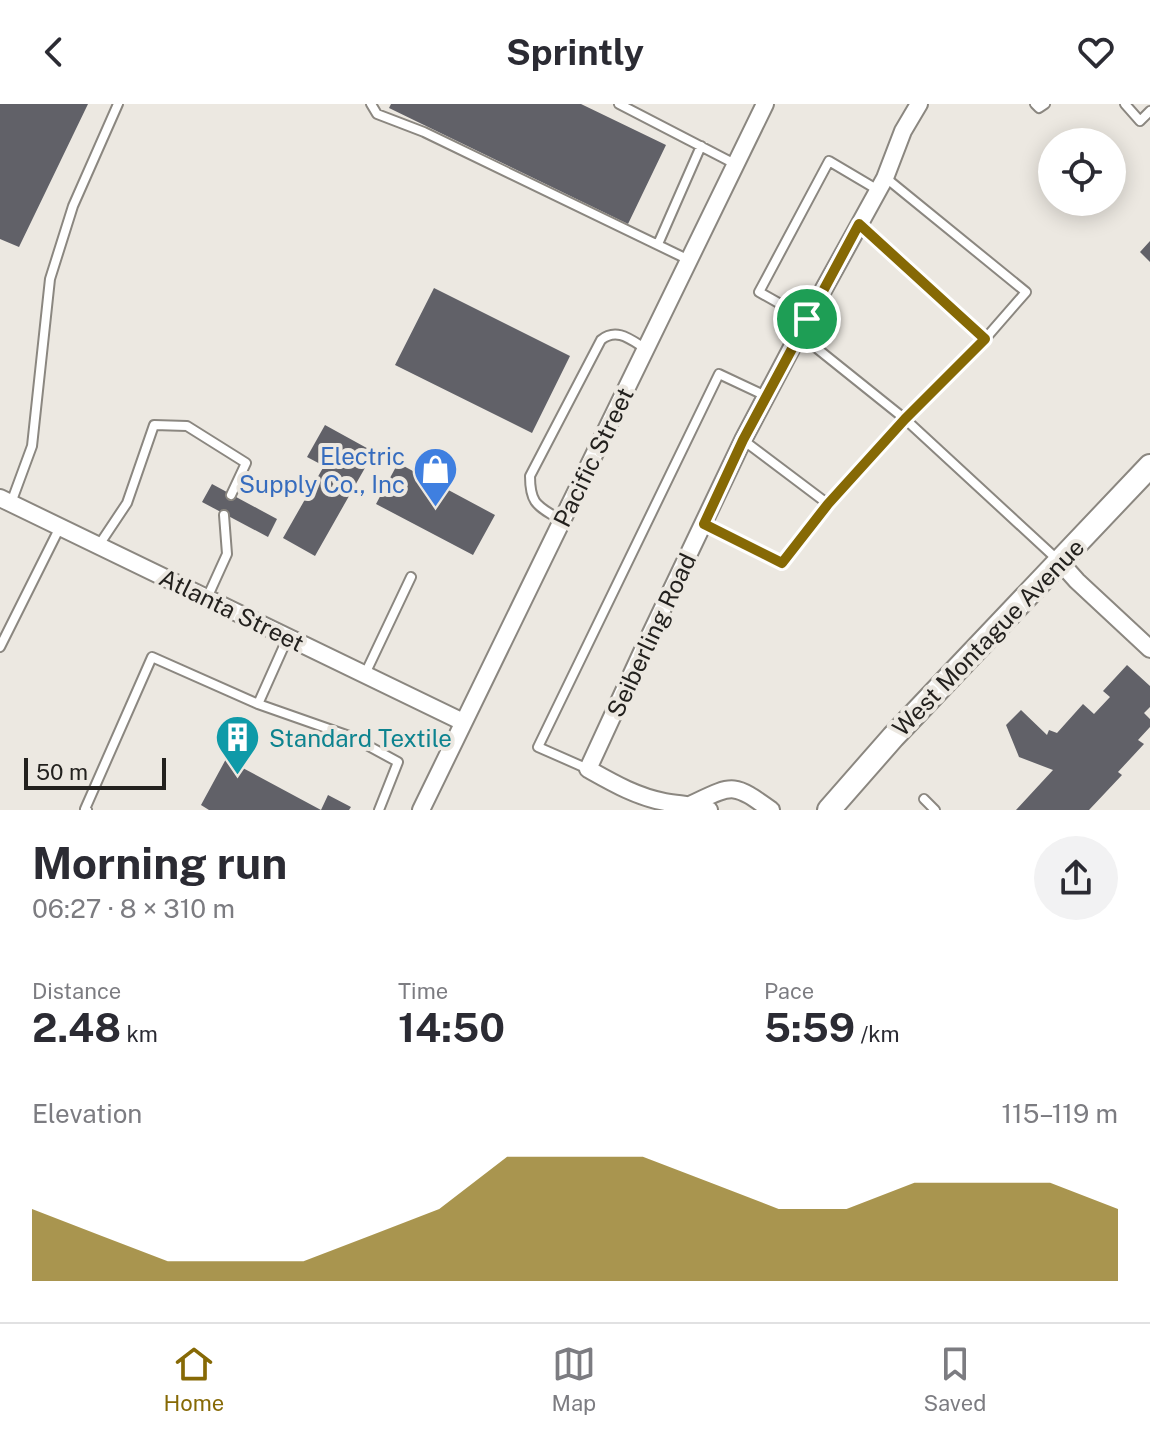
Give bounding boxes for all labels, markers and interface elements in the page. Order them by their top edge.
icon: back [32,30,76,74]
icon: heart [1074,30,1118,74]
text: Sprintly [506,31,644,73]
map controls [1038,128,1126,216]
button: locate [1038,128,1126,216]
pin [773,285,841,353]
icon: arrive [785,297,829,341]
street label: Pacific Street [547,383,639,531]
place label: Electric Supply Co., Inc [239,442,405,498]
shop icon: Electric Supply Co., Inc [412,446,460,509]
street label: West Montague Avenue [887,533,1089,741]
street label: Seiberling Road [601,549,701,721]
street label: Atlanta Street [155,563,309,657]
building icon: Standard Textile [214,714,262,777]
place label: Standard Textile [269,724,452,752]
scale bar [24,754,166,790]
text: 50 m [36,759,88,785]
button: share [1034,836,1118,920]
text: Morning run [32,837,287,889]
text: 06:27 · 8 × 310 m [32,893,235,924]
text: Distance [32,978,121,1004]
text: Time [398,978,448,1004]
text: Pace [764,978,814,1004]
text: 2.48 [32,1004,121,1051]
text: 14:50 [398,1004,505,1051]
text: 5:59 [764,1004,855,1051]
text: km [121,1021,158,1047]
text: /km [855,1021,900,1047]
text: Elevation [32,1098,142,1129]
text: 115–119 m [1002,1098,1118,1129]
tab: Home [164,1342,224,1416]
tab: Map [551,1342,596,1416]
tab: Saved [923,1342,986,1416]

